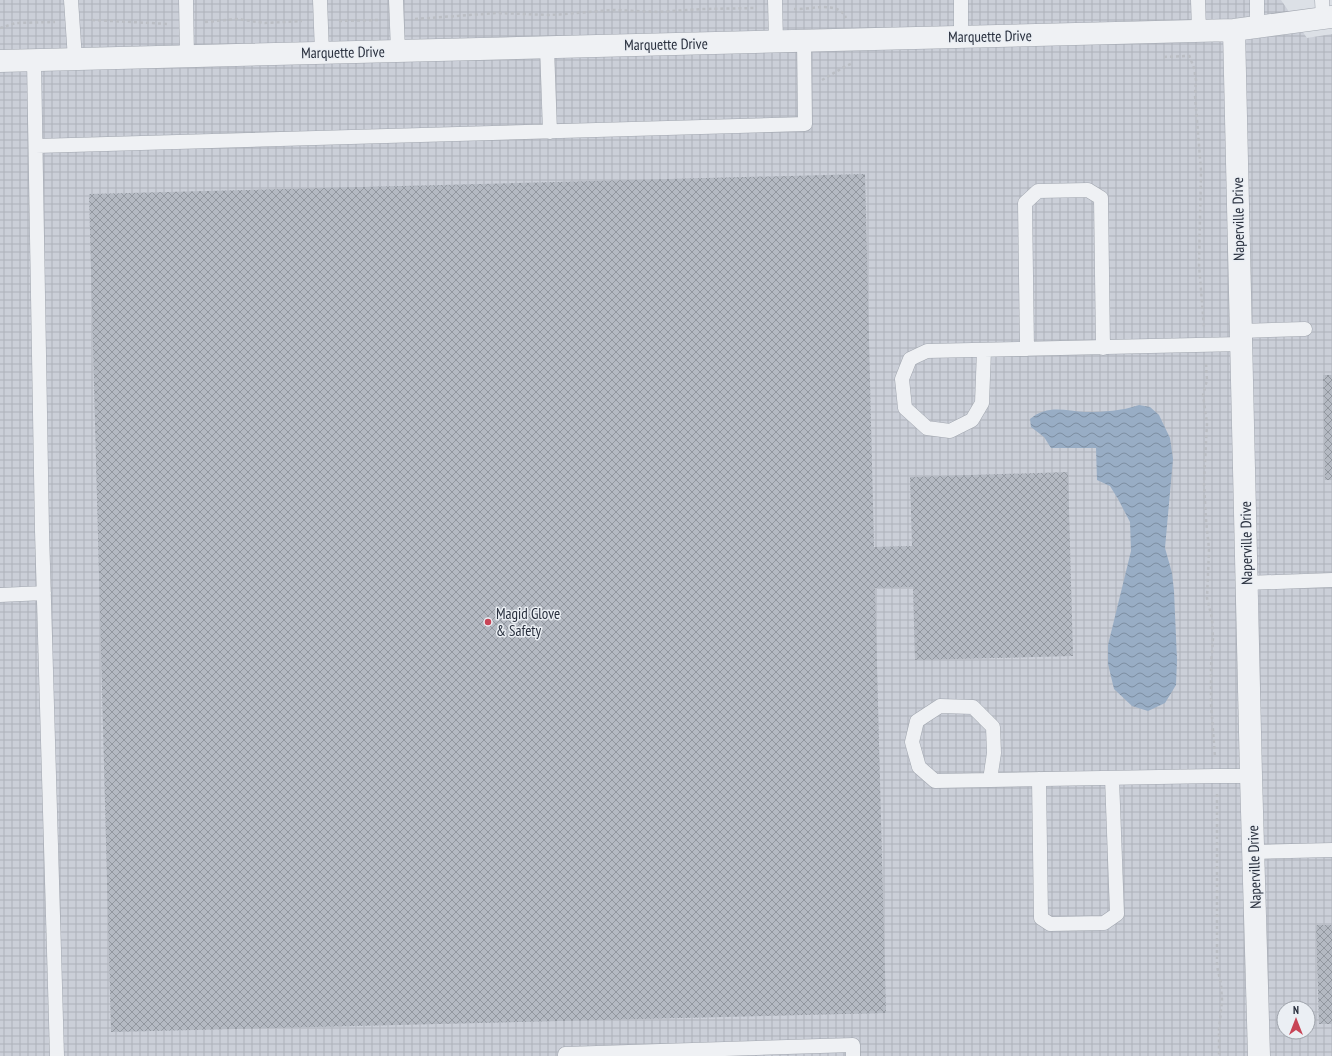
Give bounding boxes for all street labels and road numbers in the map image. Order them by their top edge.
street label: Marquette Drive [948,26,1032,46]
street label: Marquette Drive [624,34,708,54]
street label: Marquette Drive [301,42,385,62]
street label: Naperville Drive [1228,177,1248,261]
street label: Naperville Drive [1236,501,1256,585]
street label: Naperville Drive [1243,825,1265,909]

